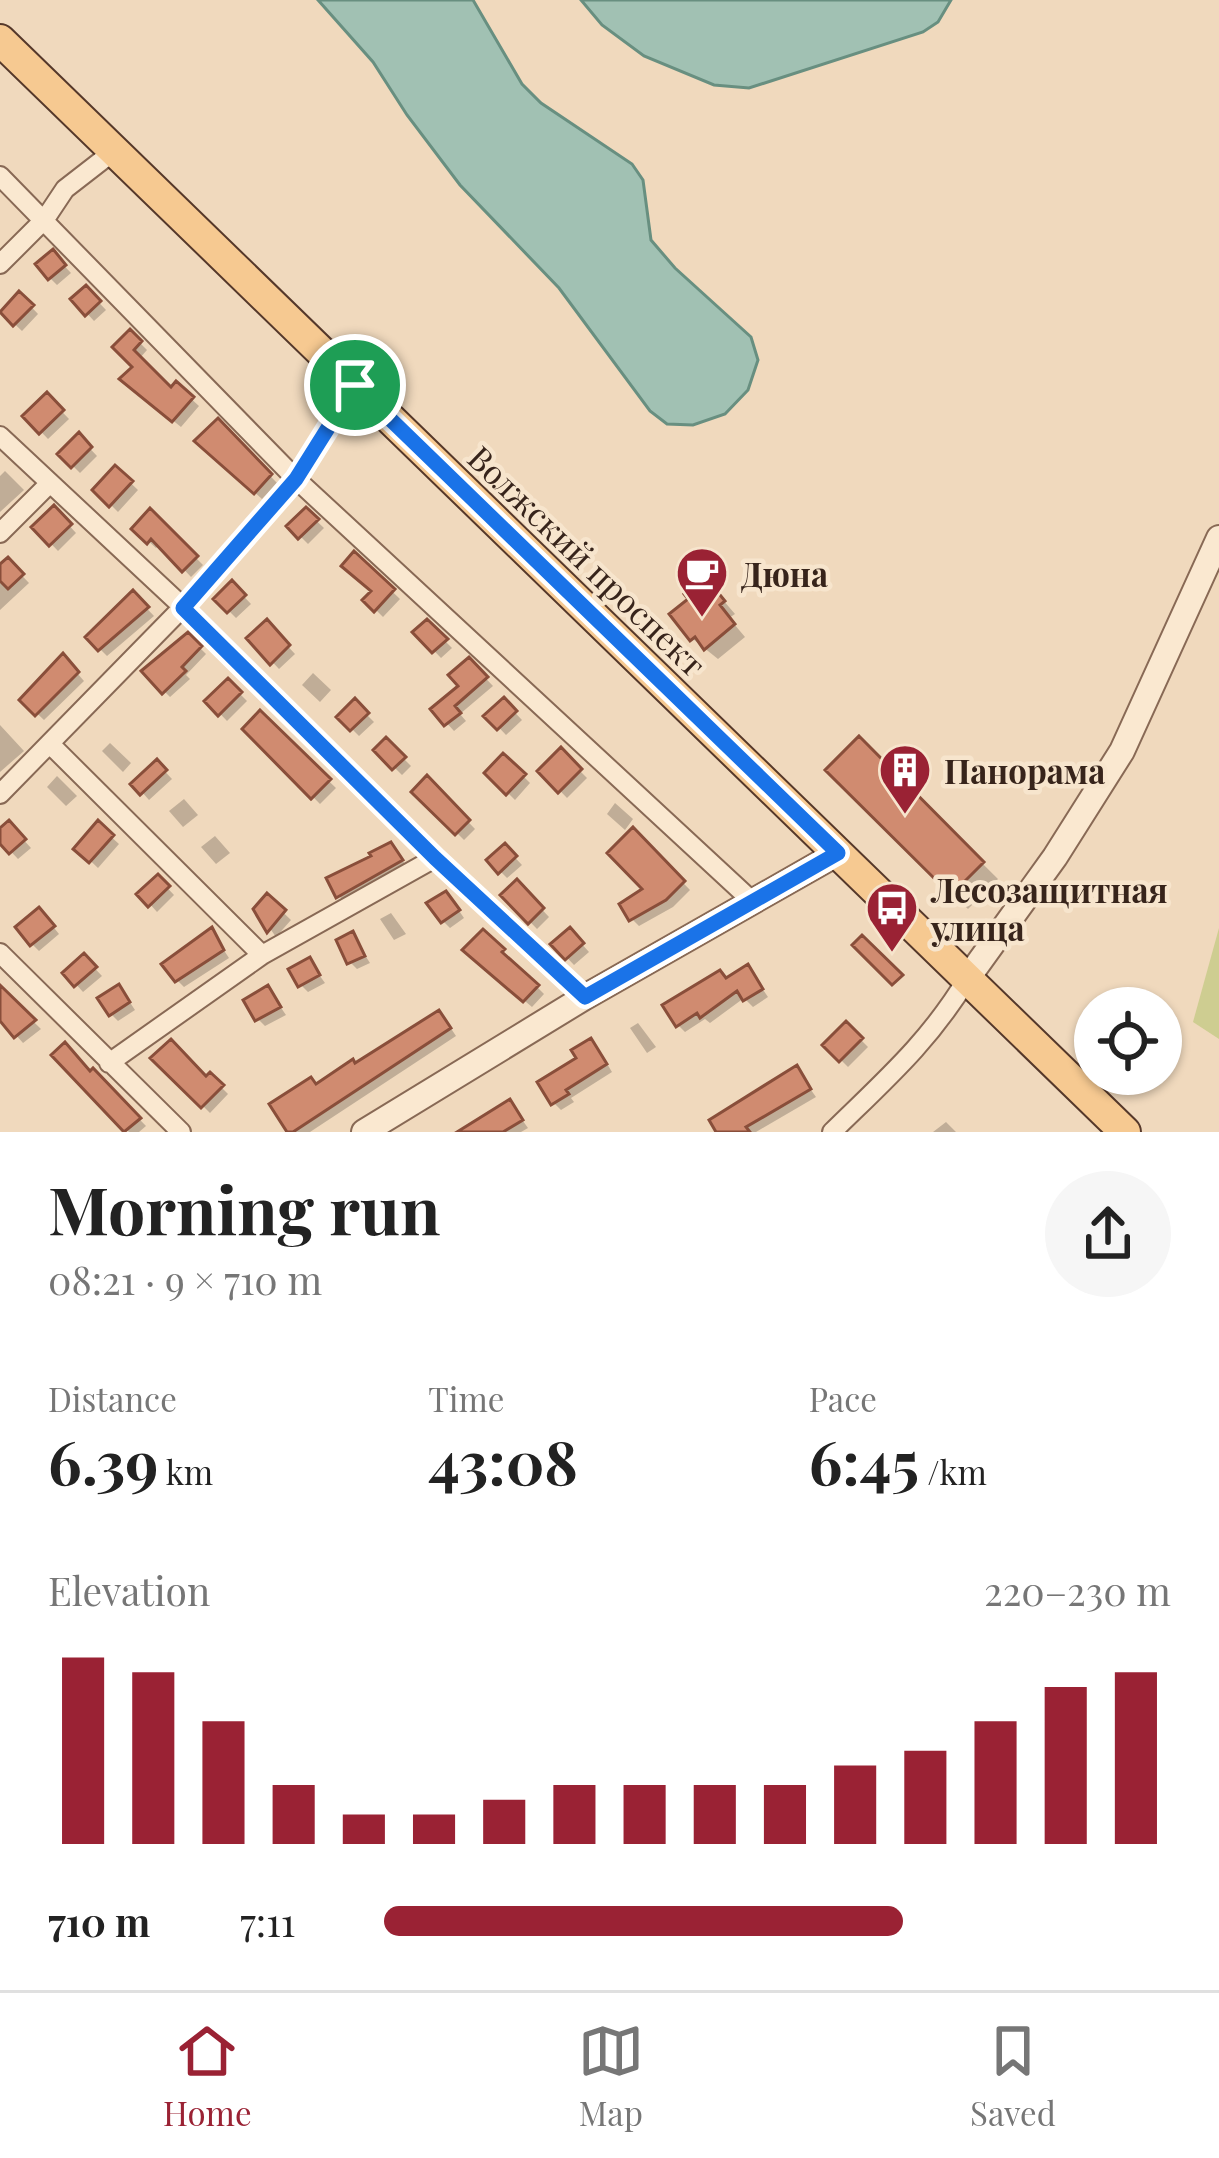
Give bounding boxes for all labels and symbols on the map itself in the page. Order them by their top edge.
pin [304,334,406,436]
street label: Волжский проспект [460,435,716,685]
cafe icon: Дюна [674,545,730,619]
place label: Дюна [741,551,828,595]
building icon: Панорама [877,742,933,816]
place label: Панорама [944,748,1105,792]
place label: Лесозащитная улица [930,867,1168,949]
bus stop icon: Лесозащитная улица [864,880,920,954]

